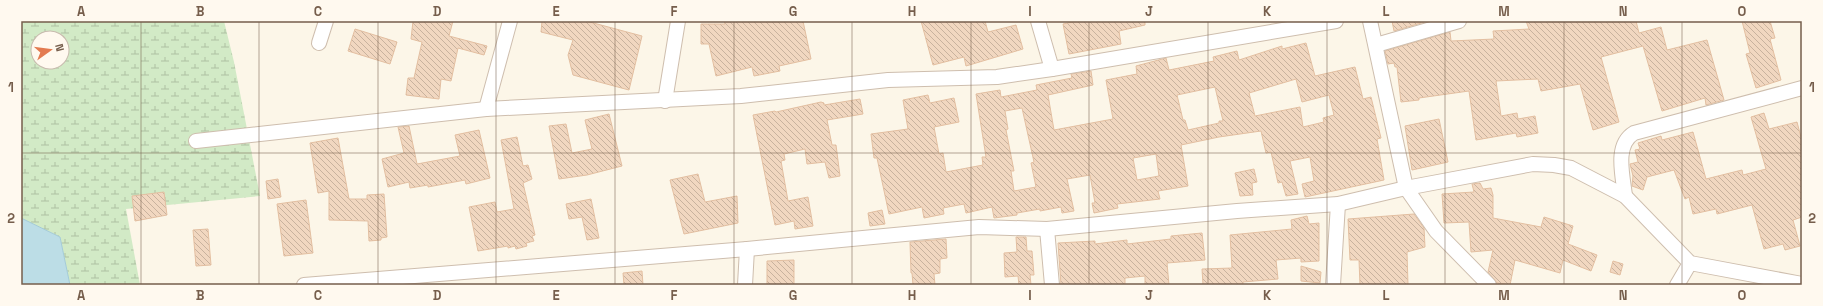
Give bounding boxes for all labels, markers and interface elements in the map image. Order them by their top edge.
text: A [77,3,86,20]
text: B [196,3,205,20]
text: C [314,3,322,20]
text: D [433,3,442,20]
text: E [552,3,560,20]
text: F [671,3,678,20]
text: G [789,3,797,20]
text: H [908,3,916,20]
text: I [1028,3,1032,20]
text: J [1145,3,1153,20]
text: K [1263,3,1272,20]
text: L [1382,3,1390,20]
text: M [1498,3,1510,20]
text: N [1619,3,1627,20]
text: O [1738,3,1747,20]
north arrow [30,30,70,70]
text: N [52,42,67,53]
text: 1 [8,79,14,96]
text: 1 [1809,79,1815,96]
text: 2 [7,210,15,227]
text: 2 [1808,210,1816,227]
text: A [77,287,86,304]
text: B [196,287,205,304]
text: C [314,287,322,304]
text: D [433,287,442,304]
text: E [552,287,560,304]
text: F [671,287,678,304]
text: G [789,287,797,304]
text: H [908,287,916,304]
text: I [1028,287,1032,304]
text: J [1145,287,1153,304]
text: K [1263,287,1272,304]
text: L [1382,287,1390,304]
text: M [1498,287,1510,304]
text: N [1619,287,1627,304]
text: O [1738,287,1747,304]

